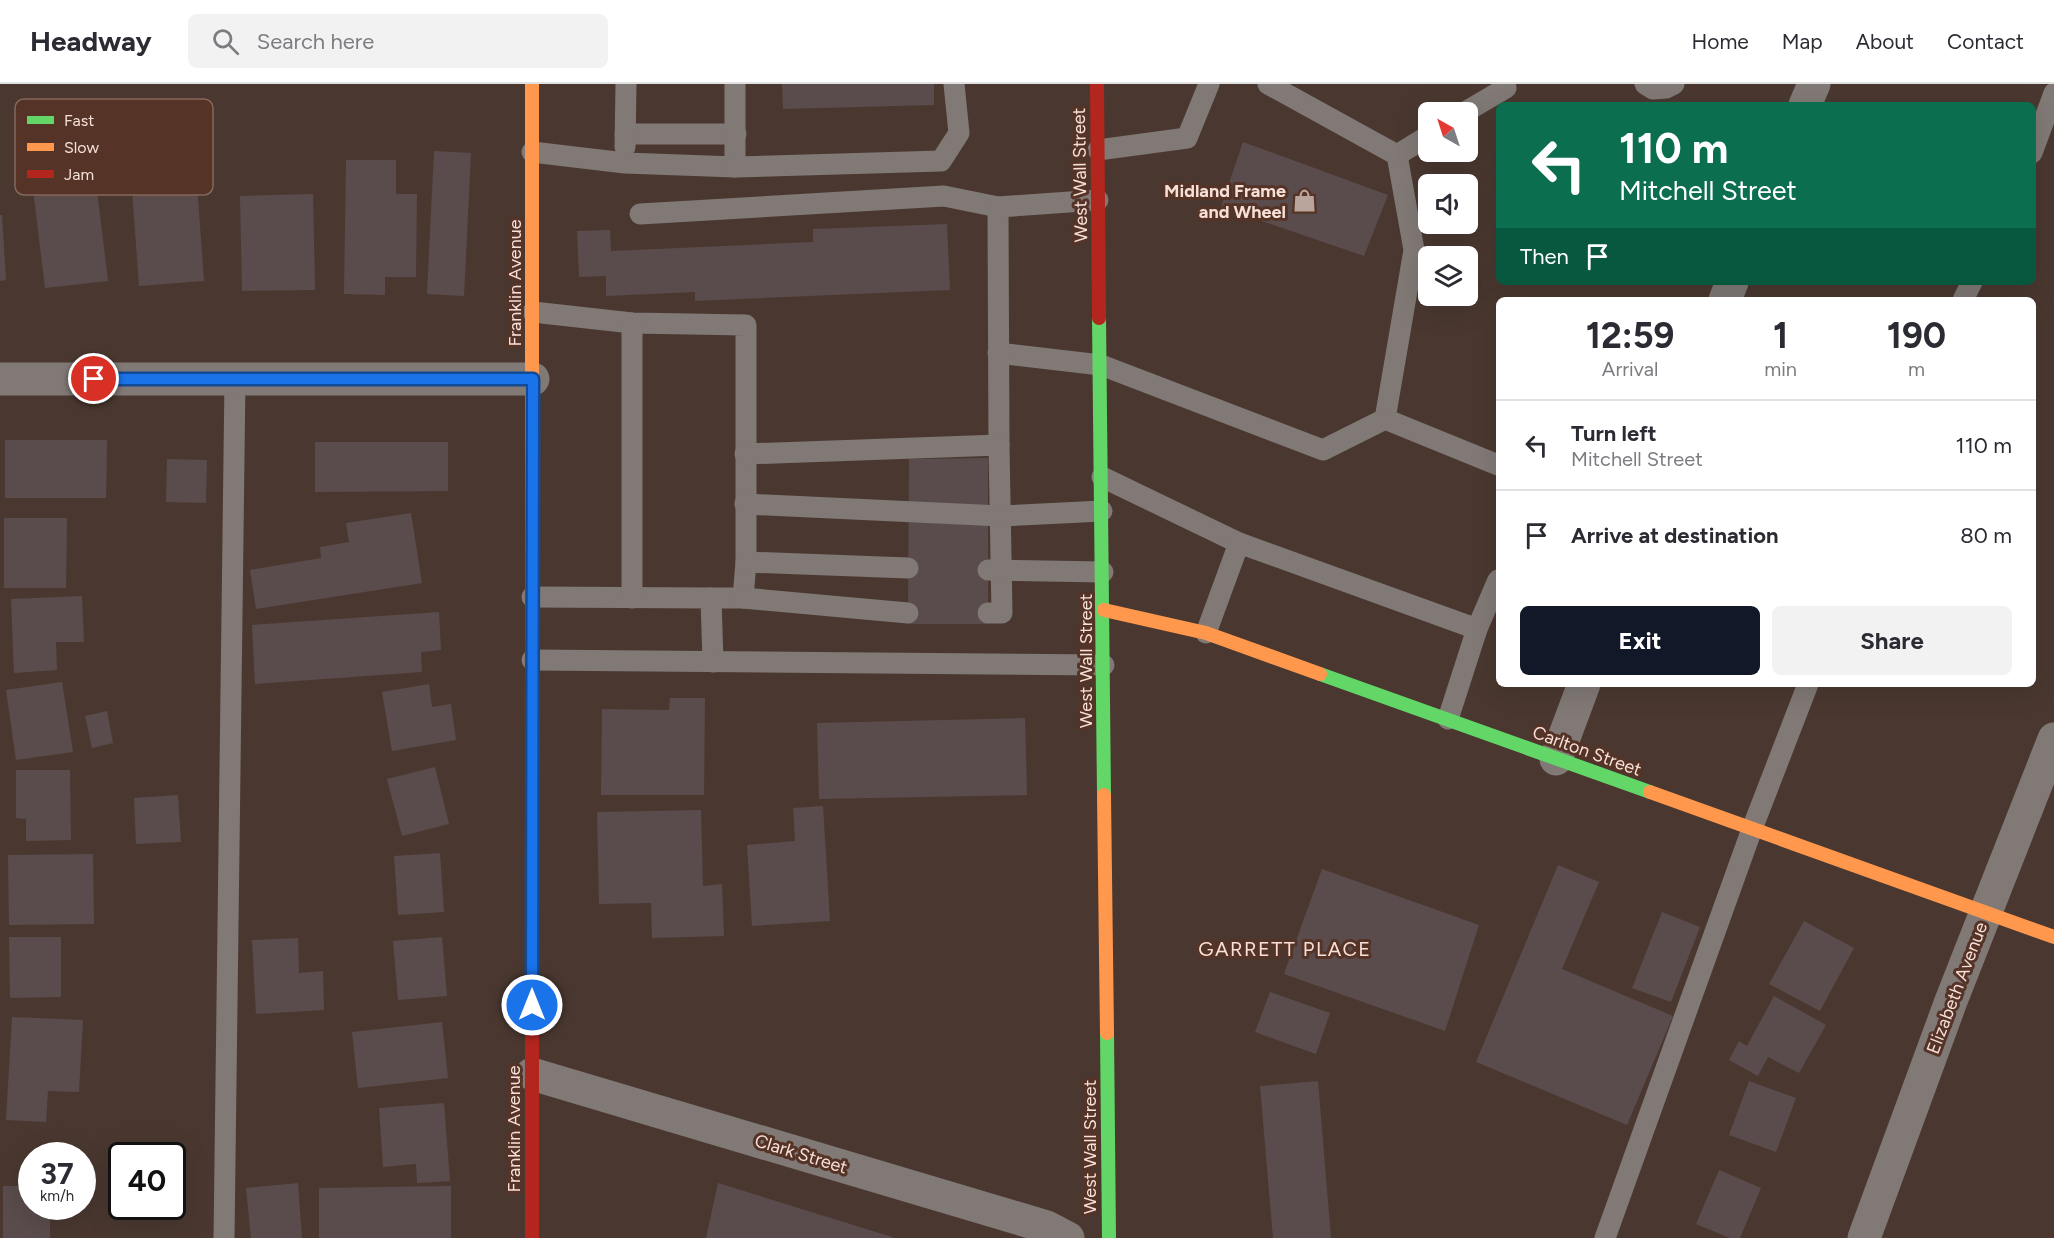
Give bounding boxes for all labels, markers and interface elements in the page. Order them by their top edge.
search box [188,14,608,68]
text: Headway [30,24,152,58]
icon: search [209,25,242,58]
text: Search here [257,28,374,55]
text: Home [1692,29,1749,54]
text: Map [1782,29,1823,54]
text: About [1856,29,1914,54]
text: Contact [1947,29,2024,54]
legend [15,99,213,195]
north arrow [1418,102,1478,162]
map controls [1418,102,1478,306]
street label: West Wall Street [1068,107,1092,242]
text: Fast [64,111,94,130]
text: 110 m [1619,123,1728,174]
icon: left [1520,126,1598,204]
text: Slow [64,138,99,157]
text: Jam [64,165,94,184]
button: sound [1418,174,1478,234]
text: Mitchell Street [1619,174,1797,207]
place label: Midland Frame and Wheel [1164,180,1286,223]
shop icon: Midland Frame and Wheel [1291,188,1317,214]
street label: Franklin Avenue [504,219,526,347]
icon: arrive [1581,240,1614,273]
text: Then [1520,243,1569,270]
button: layers [1418,246,1478,306]
text: 12:59 [1586,314,1674,357]
text: 1 [1773,314,1788,357]
text: 190 [1887,314,1946,357]
pin [68,353,119,404]
text: Arrival [1602,357,1658,381]
text: min [1764,357,1797,381]
text: m [1908,357,1925,381]
icon: arrive [77,362,110,395]
text: Turn left [1571,420,1657,447]
icon: left [1520,429,1553,462]
text: 110 m [1956,432,2012,459]
text: Mitchell Street [1571,447,1703,471]
icon: arrive [1520,519,1553,552]
text: Arrive at destination [1571,522,1779,549]
text: 80 m [1960,522,2012,549]
street label: West Wall Street [1075,594,1097,728]
button: Exit [1520,606,1760,675]
button: Share [1772,606,2012,675]
street label: Carlton Street [1530,721,1645,781]
street label: Elizabeth Avenue [1922,919,1992,1057]
district label: GARRETT PLACE [1198,937,1372,961]
position arrow [500,973,564,1037]
street label: Franklin Avenue [503,1065,525,1193]
street label: West Wall Street [1079,1080,1101,1214]
street label: Clark Street [752,1129,850,1179]
speed limit sign: 40 [108,1142,186,1220]
text: 37 [40,1155,74,1192]
text: km/h [40,1187,74,1205]

